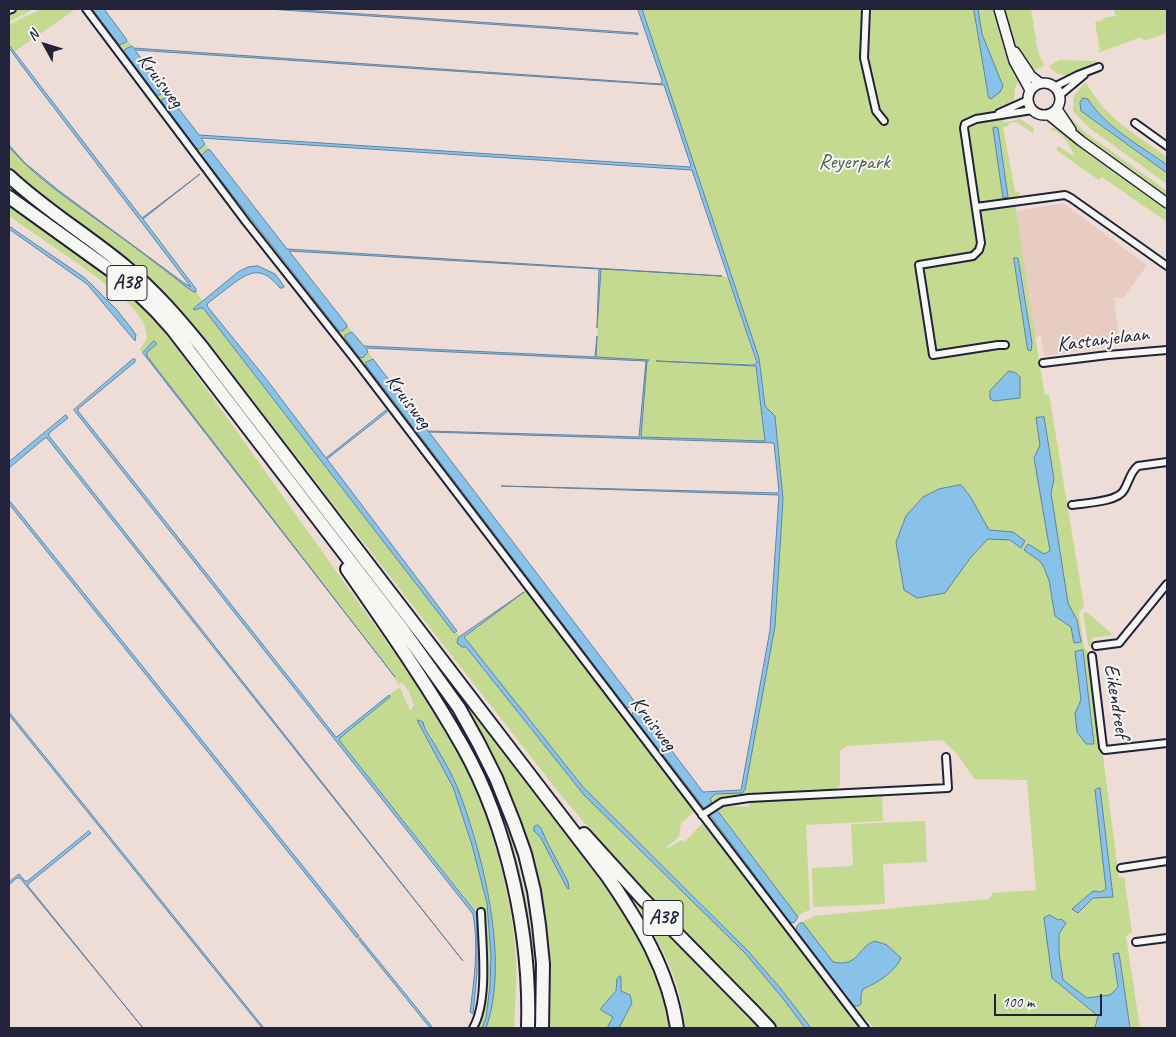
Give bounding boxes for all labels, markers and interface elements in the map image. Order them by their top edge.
north arrow [20,20,70,70]
text: N [24,27,42,44]
street label: Kruisweg [131,49,189,113]
park label: Reyerpark [818,149,890,175]
road number: A38 [107,266,147,300]
street label: Kastanjelaan [1056,322,1150,358]
street label: Kruisweg [379,370,437,434]
street label: Eikendreef [1098,662,1134,740]
street label: Kruisweg [624,692,682,756]
road number: A38 [643,900,683,936]
scale bar [996,984,1104,1016]
text: 100 m [1002,993,1034,1012]

